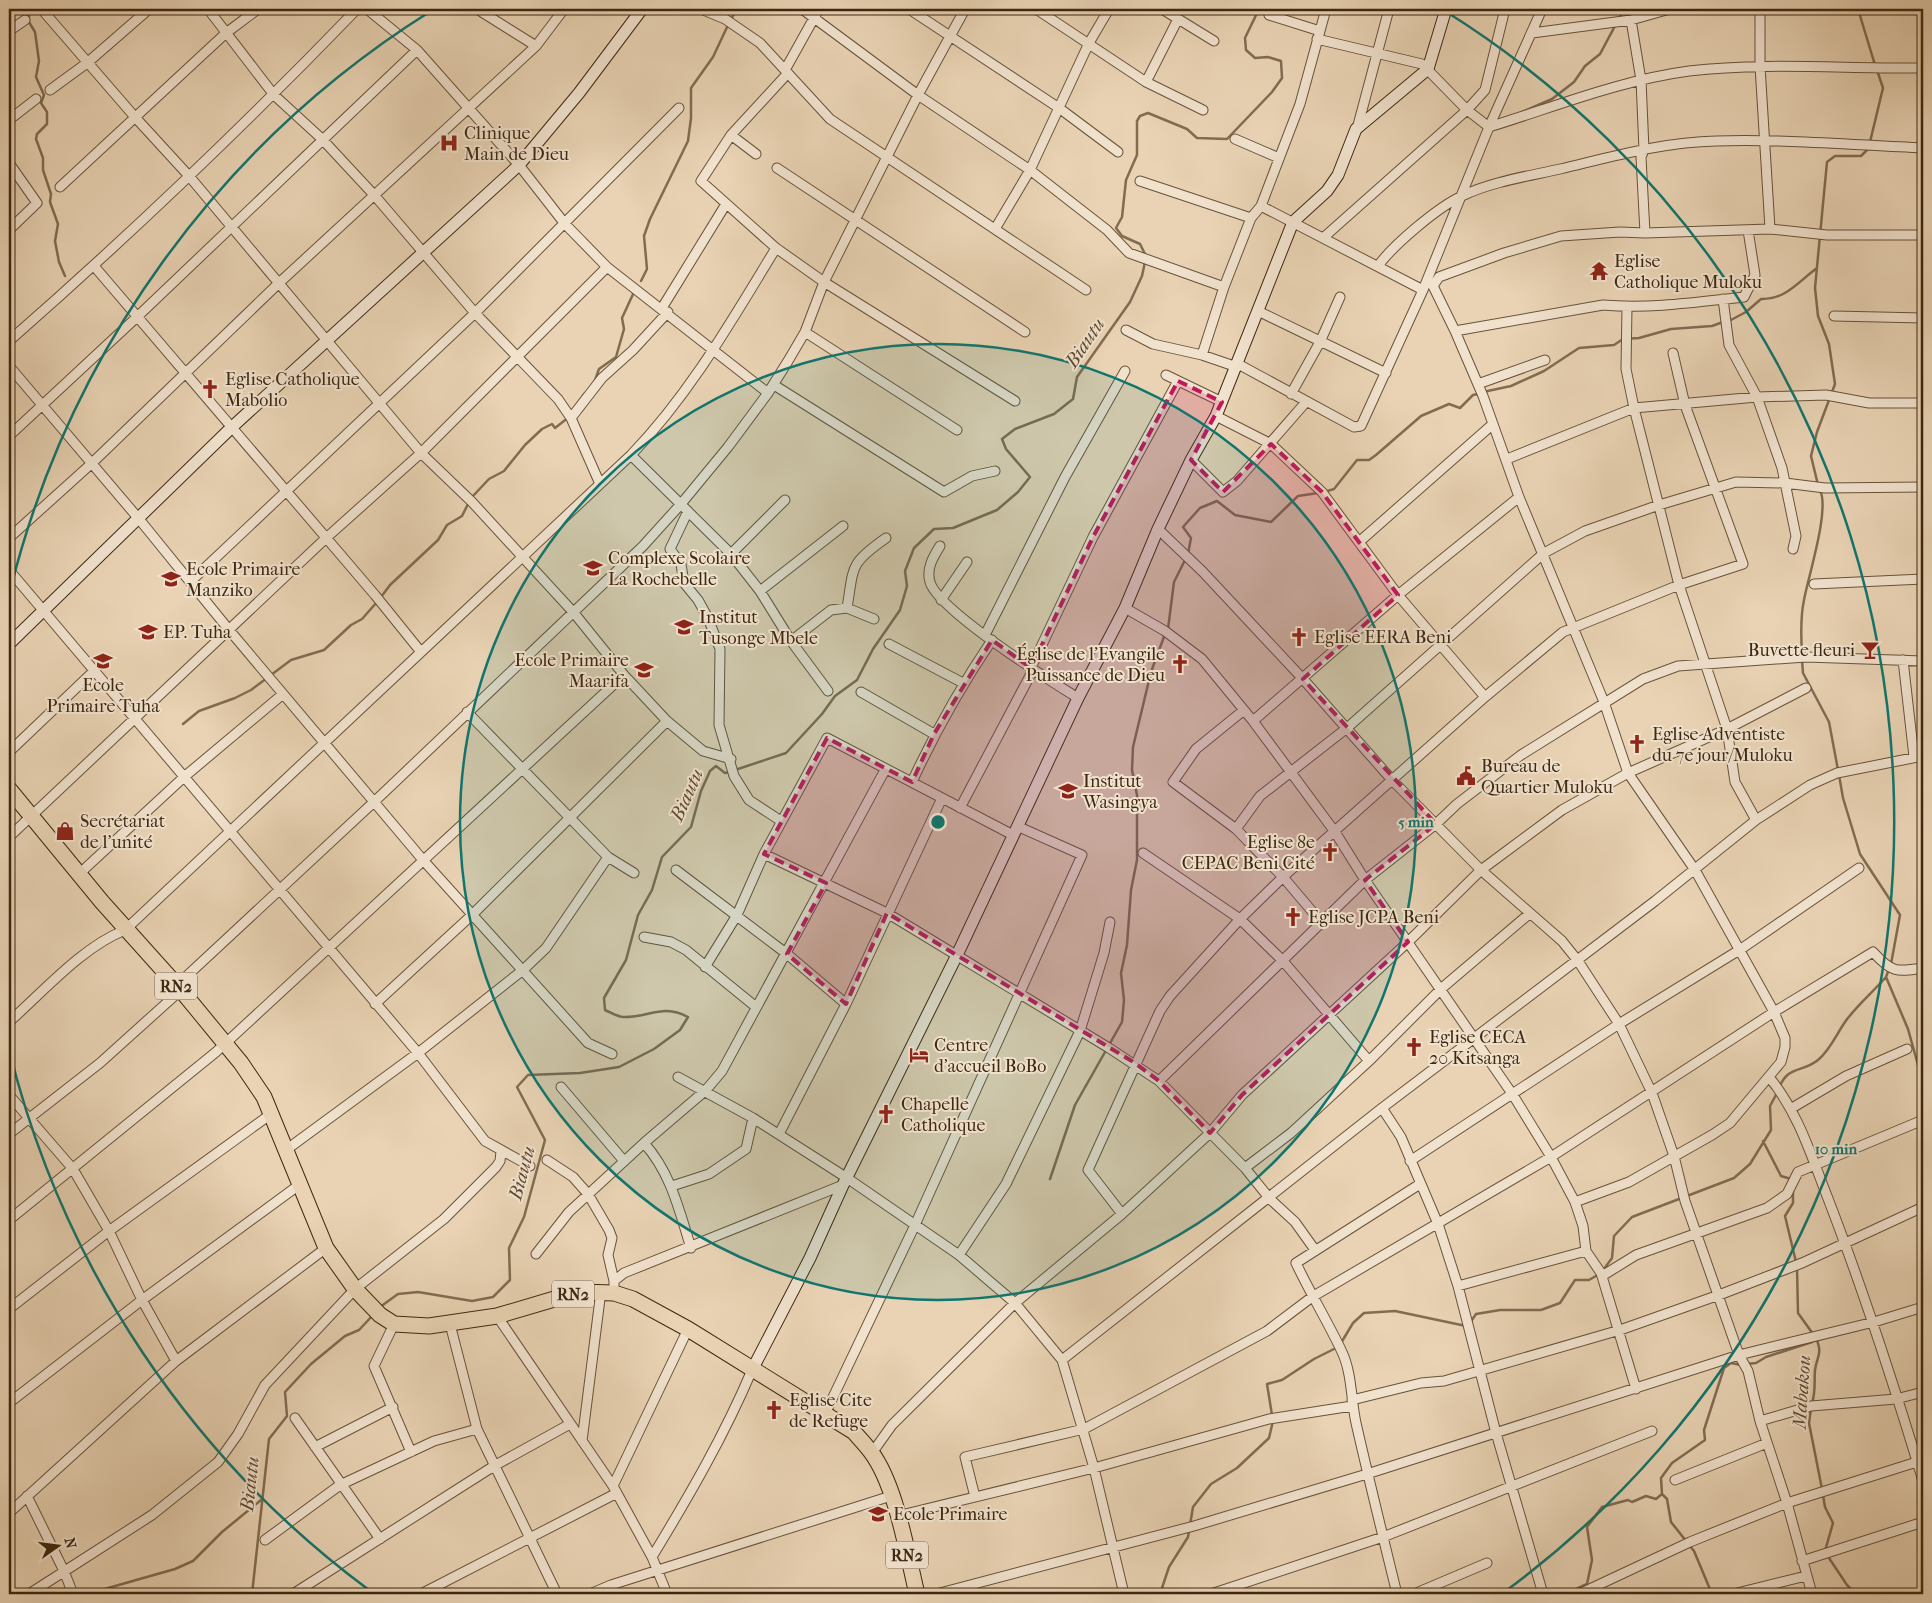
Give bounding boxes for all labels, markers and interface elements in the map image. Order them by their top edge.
place label: Clinique Main de Dieu [464,123,569,165]
hospital icon: Clinique Main de Dieu [438,132,460,154]
place label: Eglise Catholique Muloku [1614,251,1762,293]
temple icon: Eglise Catholique Muloku [1588,260,1610,282]
water label: Biautu [1060,314,1109,373]
place label: Eglise Catholique Mabolio [225,369,360,411]
church icon: Eglise Catholique Mabolio [199,378,221,400]
place label: Complexe Scolaire La Rochebelle [608,548,751,590]
school or university icon: Complexe Scolaire La Rochebelle [582,557,604,579]
place label: Ecole Primaire Manziko [186,559,300,601]
school or university icon: Ecole Primaire Manziko [160,568,182,590]
place label: Institut Tusonge Mbele [699,607,818,649]
school or university icon: Institut Tusonge Mbele [673,616,695,638]
school or university icon: EP. Tuha [137,621,159,643]
place label: EP. Tuha [163,622,232,643]
church icon: Eglise EERA Beni [1288,626,1310,648]
place label: Eglise EERA Beni [1314,627,1452,648]
bar icon: Buvette fleuri [1859,639,1881,661]
place label: Buvette fleuri [1748,640,1856,661]
place label: Église de l'Evangile Puissance de Dieu [1016,643,1165,686]
school or university icon: Ecole Primaire Tuha [92,650,114,672]
place label: Ecole Primaire Maarifa [515,650,630,692]
church icon: Église de l'Evangile Puissance de Dieu [1169,653,1191,675]
school or university icon: Ecole Primaire Maarifa [633,659,655,681]
place label: Ecole Primaire Tuha [46,675,160,717]
place label: Eglise Adventiste du 7e jour/Muloku [1652,724,1793,766]
church icon: Eglise Adventiste du 7e jour/Muloku [1626,733,1648,755]
place label: Bureau de Quartier Muloku [1481,756,1613,798]
public building icon: Bureau de Quartier Muloku [1455,765,1477,787]
water label: Biautu [665,766,708,825]
place label: Institut Wasingya [1082,771,1158,813]
school or university icon: Institut Wasingya [1057,780,1079,802]
place label: Secrétariat de l'unité [80,811,166,853]
centre of rings [929,813,947,831]
text: 5 min [1398,813,1434,831]
shop icon: Secrétariat de l'unité [54,820,76,842]
place label: Eglise 8e CEPAC Beni Cité [1182,832,1315,874]
church icon: Eglise 8e CEPAC Beni Cité [1319,841,1341,863]
church icon: Eglise JCPA Beni [1282,906,1304,928]
place label: Eglise JCPA Beni [1308,907,1440,928]
road number: RN2 [155,972,197,999]
place label: Eglise CECA 20 Kitsanga [1429,1027,1527,1069]
place label: Centre d'accueil BoBo [934,1035,1046,1077]
church icon: Eglise CECA 20 Kitsanga [1403,1036,1425,1058]
hotel icon: Centre d'accueil BoBo [908,1044,930,1066]
place label: Chapelle Catholique [901,1094,985,1136]
church icon: Chapelle Catholique [875,1103,897,1125]
text: 10 min [1815,1140,1857,1158]
water label: Biautu [504,1144,540,1203]
road number: RN2 [552,1280,594,1308]
water label: Mabakou [1788,1355,1816,1431]
place label: Eglise Cite de Refuge [789,1390,872,1432]
church icon: Eglise Cite de Refuge [763,1399,785,1421]
water label: Biautu [236,1456,264,1513]
school or university icon: Ecole Primaire [867,1503,889,1525]
place label: Ecole Primaire [893,1504,1007,1525]
north arrow [32,1520,82,1570]
text: N [61,1536,80,1551]
road number: RN2 [886,1542,928,1568]

